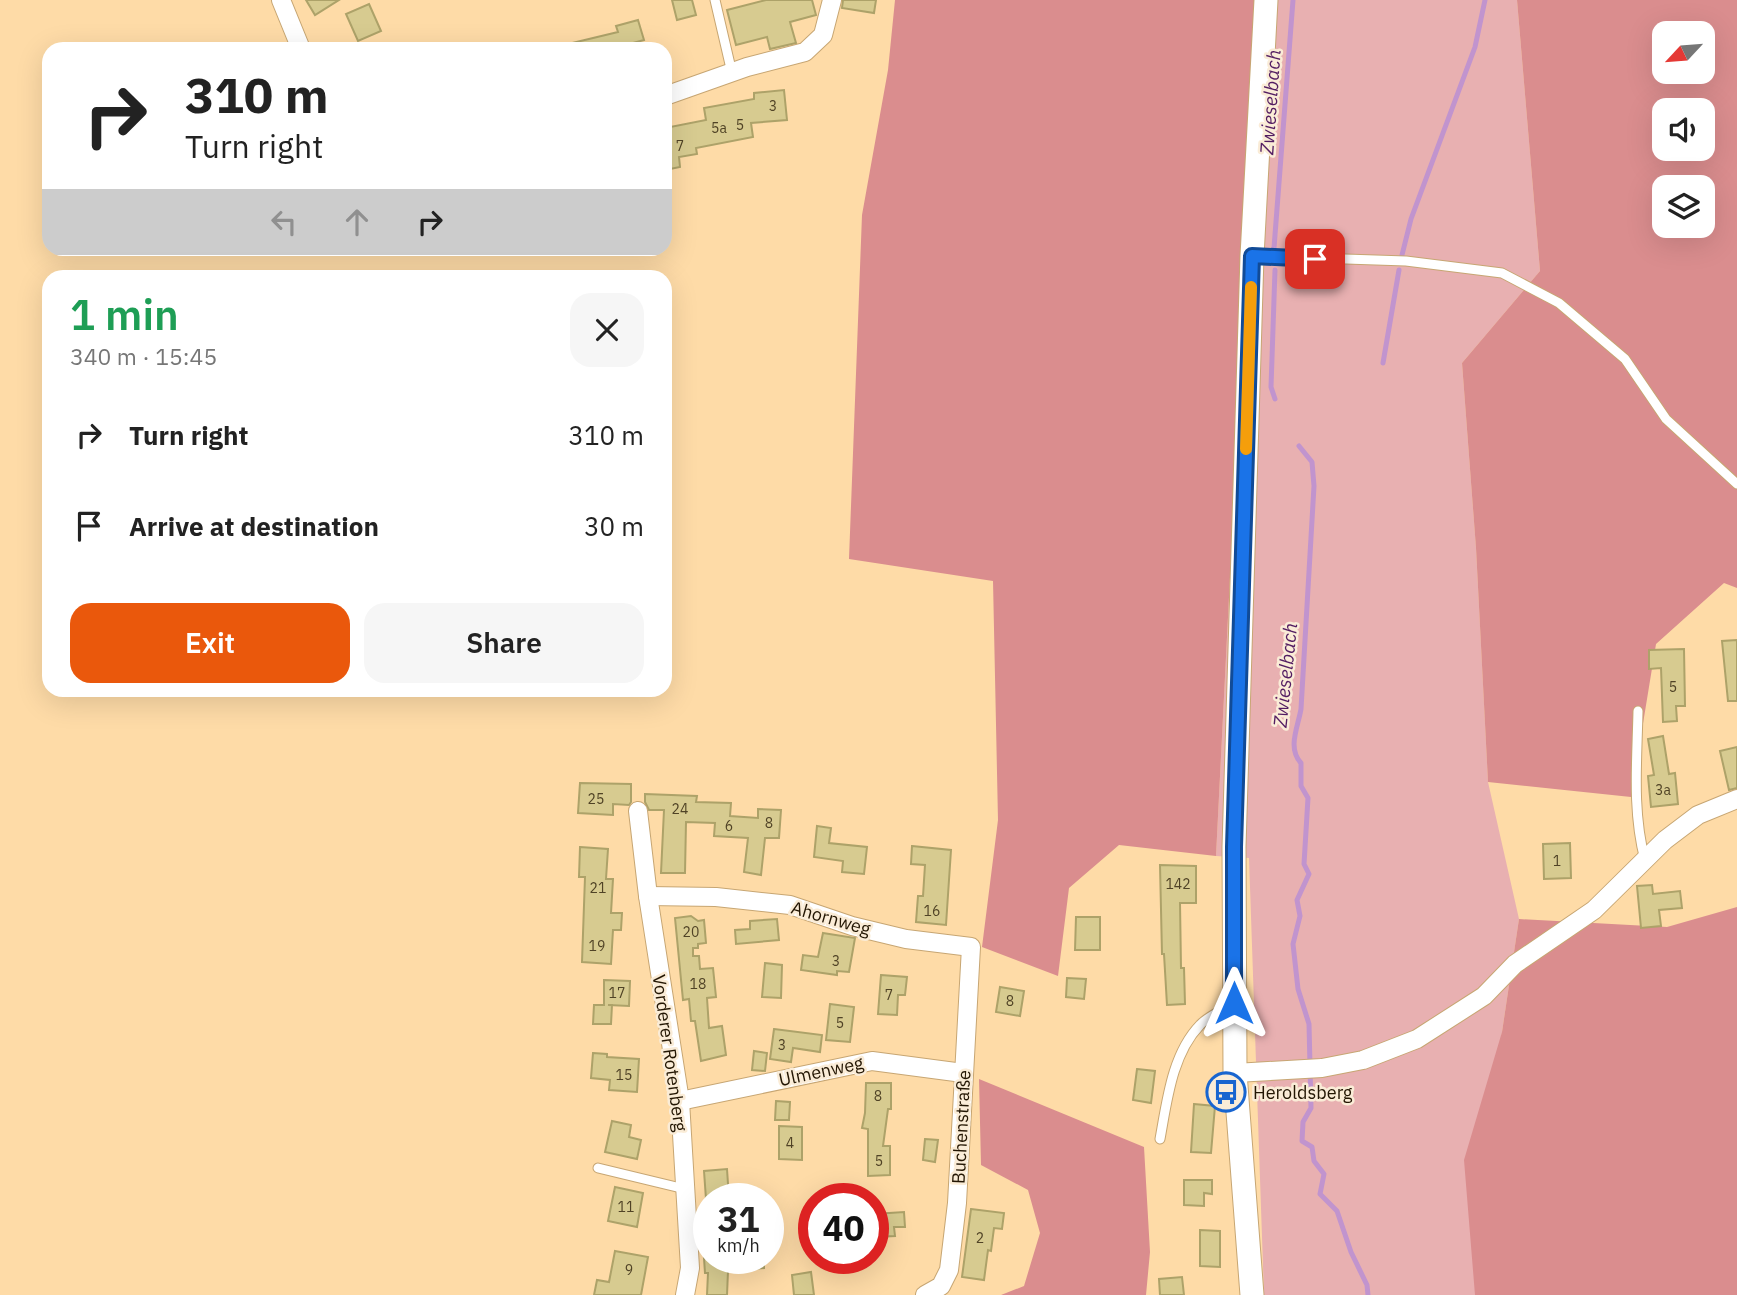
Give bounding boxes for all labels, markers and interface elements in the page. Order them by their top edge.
north arrow [1652,21,1715,84]
map controls [1652,21,1715,238]
water label: Zwieselbach [1254,49,1286,156]
text: 310 m [185,63,329,126]
icon: right [70,70,161,161]
house number: 3 [769,97,777,115]
button: sound [1652,98,1715,161]
house number: 5 [736,116,744,134]
house number: 5a [711,119,727,137]
text: Turn right [185,125,323,167]
house number: 7 [676,137,684,155]
button: layers [1652,175,1715,238]
icon: left [265,203,303,241]
icon: ahead [338,203,376,241]
icon: right [411,203,449,241]
pin [1285,229,1345,289]
icon: arrive [1296,240,1334,278]
text: 1 min [70,287,179,342]
button: close [570,293,644,367]
text: 340 m · 15:45 [70,341,217,371]
icon: right [70,416,108,454]
text: Turn right [129,418,248,452]
text: 310 m [568,418,644,452]
icon: arrive [70,507,108,545]
text: Arrive at destination [129,509,379,543]
text: 30 m [584,509,644,543]
button: Exit [70,603,350,683]
button: Share [364,603,644,683]
water label: Zwieselbach [1267,621,1302,730]
house number: 5 [1669,678,1677,696]
house number: 3a [1655,781,1671,799]
house number: 25 [588,790,604,808]
house number: 24 [672,800,688,818]
house number: 8 [765,814,773,832]
house number: 6 [725,817,733,835]
house number: 1 [1553,852,1561,870]
house number: 142 [1165,875,1191,893]
house number: 21 [590,879,606,897]
street label: Ahornweg [789,896,874,940]
house number: 16 [924,902,940,920]
house number: 20 [683,923,699,941]
house number: 19 [589,937,605,955]
house number: 3 [832,952,840,970]
position arrow [1197,966,1271,1040]
street label: Vorderer Rotenberg [648,973,692,1133]
house number: 18 [690,975,706,993]
house number: 17 [609,984,625,1002]
house number: 7 [885,986,893,1004]
house number: 8 [1006,992,1014,1010]
house number: 5 [836,1014,844,1032]
house number: 3 [778,1036,786,1054]
street label: Ulmenweg [777,1051,866,1091]
house number: 15 [616,1066,632,1084]
street label: Buchenstraße [947,1069,975,1184]
bus stop icon: Heroldsberg [1205,1071,1247,1113]
place label: Heroldsberg [1253,1081,1353,1104]
house number: 8 [874,1087,882,1105]
house number: 4 [786,1134,794,1152]
house number: 5 [875,1152,883,1170]
speed limit sign: 40 [798,1183,889,1274]
text: 31 [717,1196,760,1242]
house number: 11 [618,1198,634,1216]
house number: 2 [976,1229,984,1247]
text: km/h [717,1234,760,1257]
house number: 9 [625,1261,633,1279]

